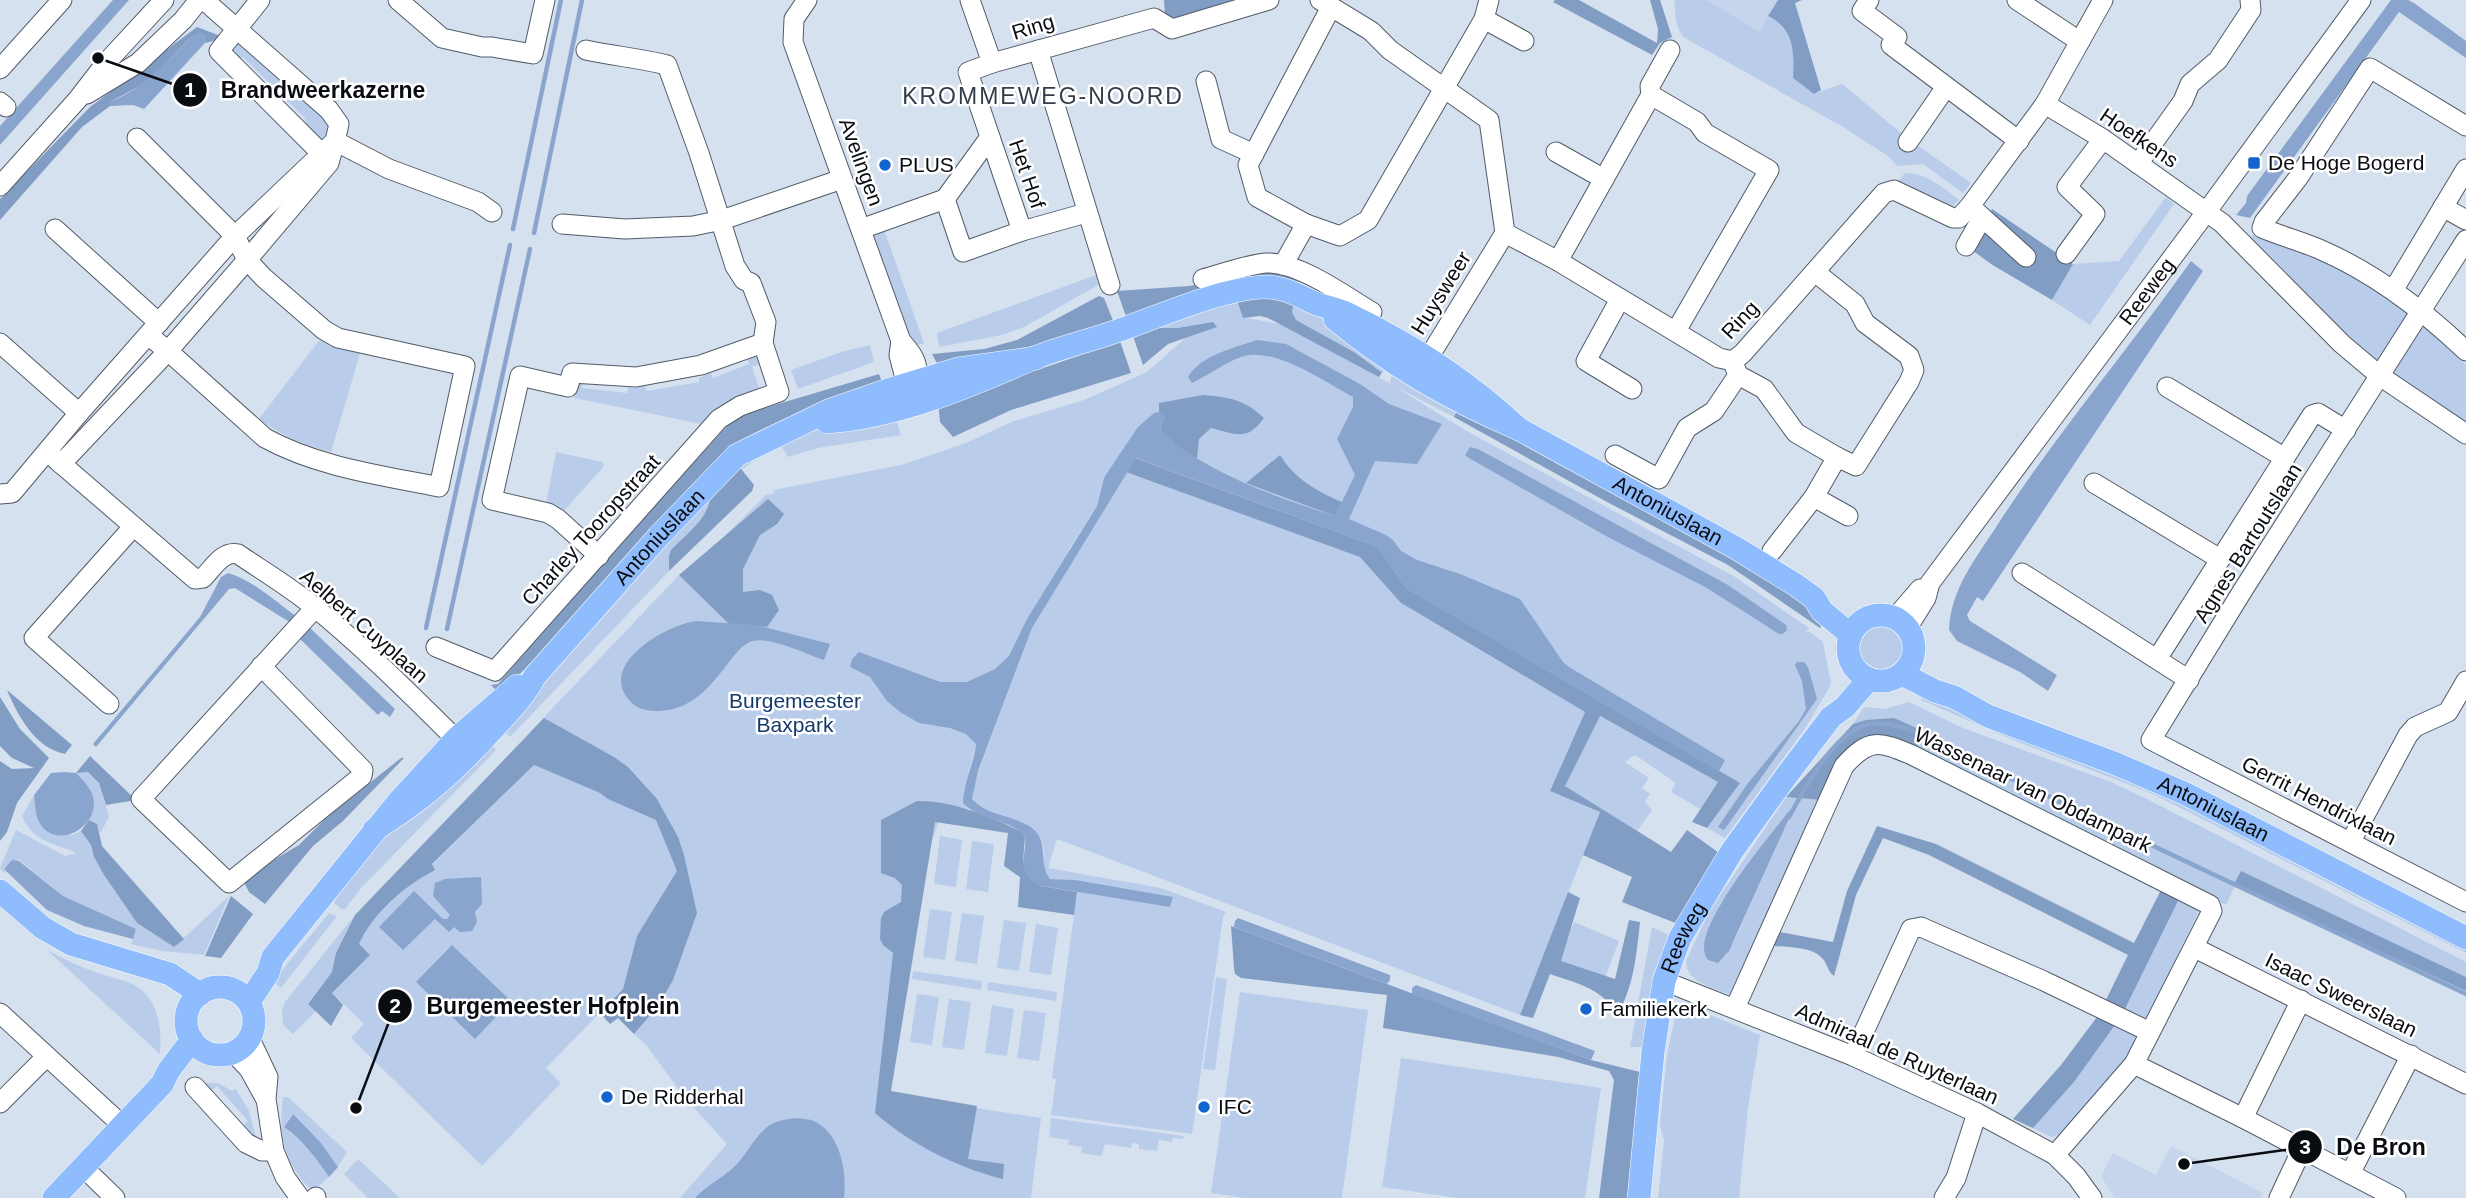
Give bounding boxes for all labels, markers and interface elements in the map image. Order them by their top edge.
street label: Ring [1009,9,1057,44]
callout: Brandweerkazerne [172,68,440,112]
text: Brandweerkazerne [221,77,425,103]
text: 1 [184,78,196,101]
district label: KROMMEWEG-NOORD [902,83,1184,109]
street label: Hoefkens [2096,103,2182,172]
street label: Avelingen [835,115,888,209]
street label: Het Hof [1005,136,1050,211]
place label: De Hoge Bogerd [2268,151,2424,174]
place label: PLUS [899,153,954,176]
marker: De Hoge Bogerd [2246,155,2262,171]
marker: PLUS [877,157,893,173]
street label: Huysweer [1406,247,1475,338]
street label: Reeweg [2114,253,2179,329]
street label: Ring [1716,296,1763,343]
street label: Charley Tooropstraat [517,450,664,610]
street label: Agnes Bartoutslaan [2189,459,2306,627]
street label: Antoniuslaan [1609,471,1727,550]
street label: Antoniuslaan [609,484,709,589]
street label: Aelbert Cuyplaan [296,564,433,687]
park label: Burgemeester Baxpark [729,689,861,736]
street label: Wassenaar van Obdampark [1911,722,2156,857]
street label: Gerrit Hendrixlaan [2238,752,2400,849]
street label: Antoniuslaan [2154,771,2273,846]
street label: Reeweg [1656,897,1710,976]
street label: Isaac Sweerslaan [2262,948,2421,1041]
callout: Burgemeester Hofplein [377,984,693,1028]
text: Burgemeester Hofplein [426,993,680,1019]
text: 2 [389,994,401,1017]
place label: Familiekerk [1600,997,1708,1020]
street label: Admiraal de Ruyterlaan [1792,998,2002,1109]
marker: Familiekerk [1578,1001,1594,1017]
place label: De Ridderhal [621,1085,744,1108]
marker: De Ridderhal [599,1089,615,1105]
place label: IFC [1218,1095,1252,1118]
marker: IFC [1196,1099,1212,1115]
callout: De Bron [2287,1125,2440,1169]
text: De Bron [2336,1134,2426,1160]
text: 3 [2299,1135,2311,1158]

